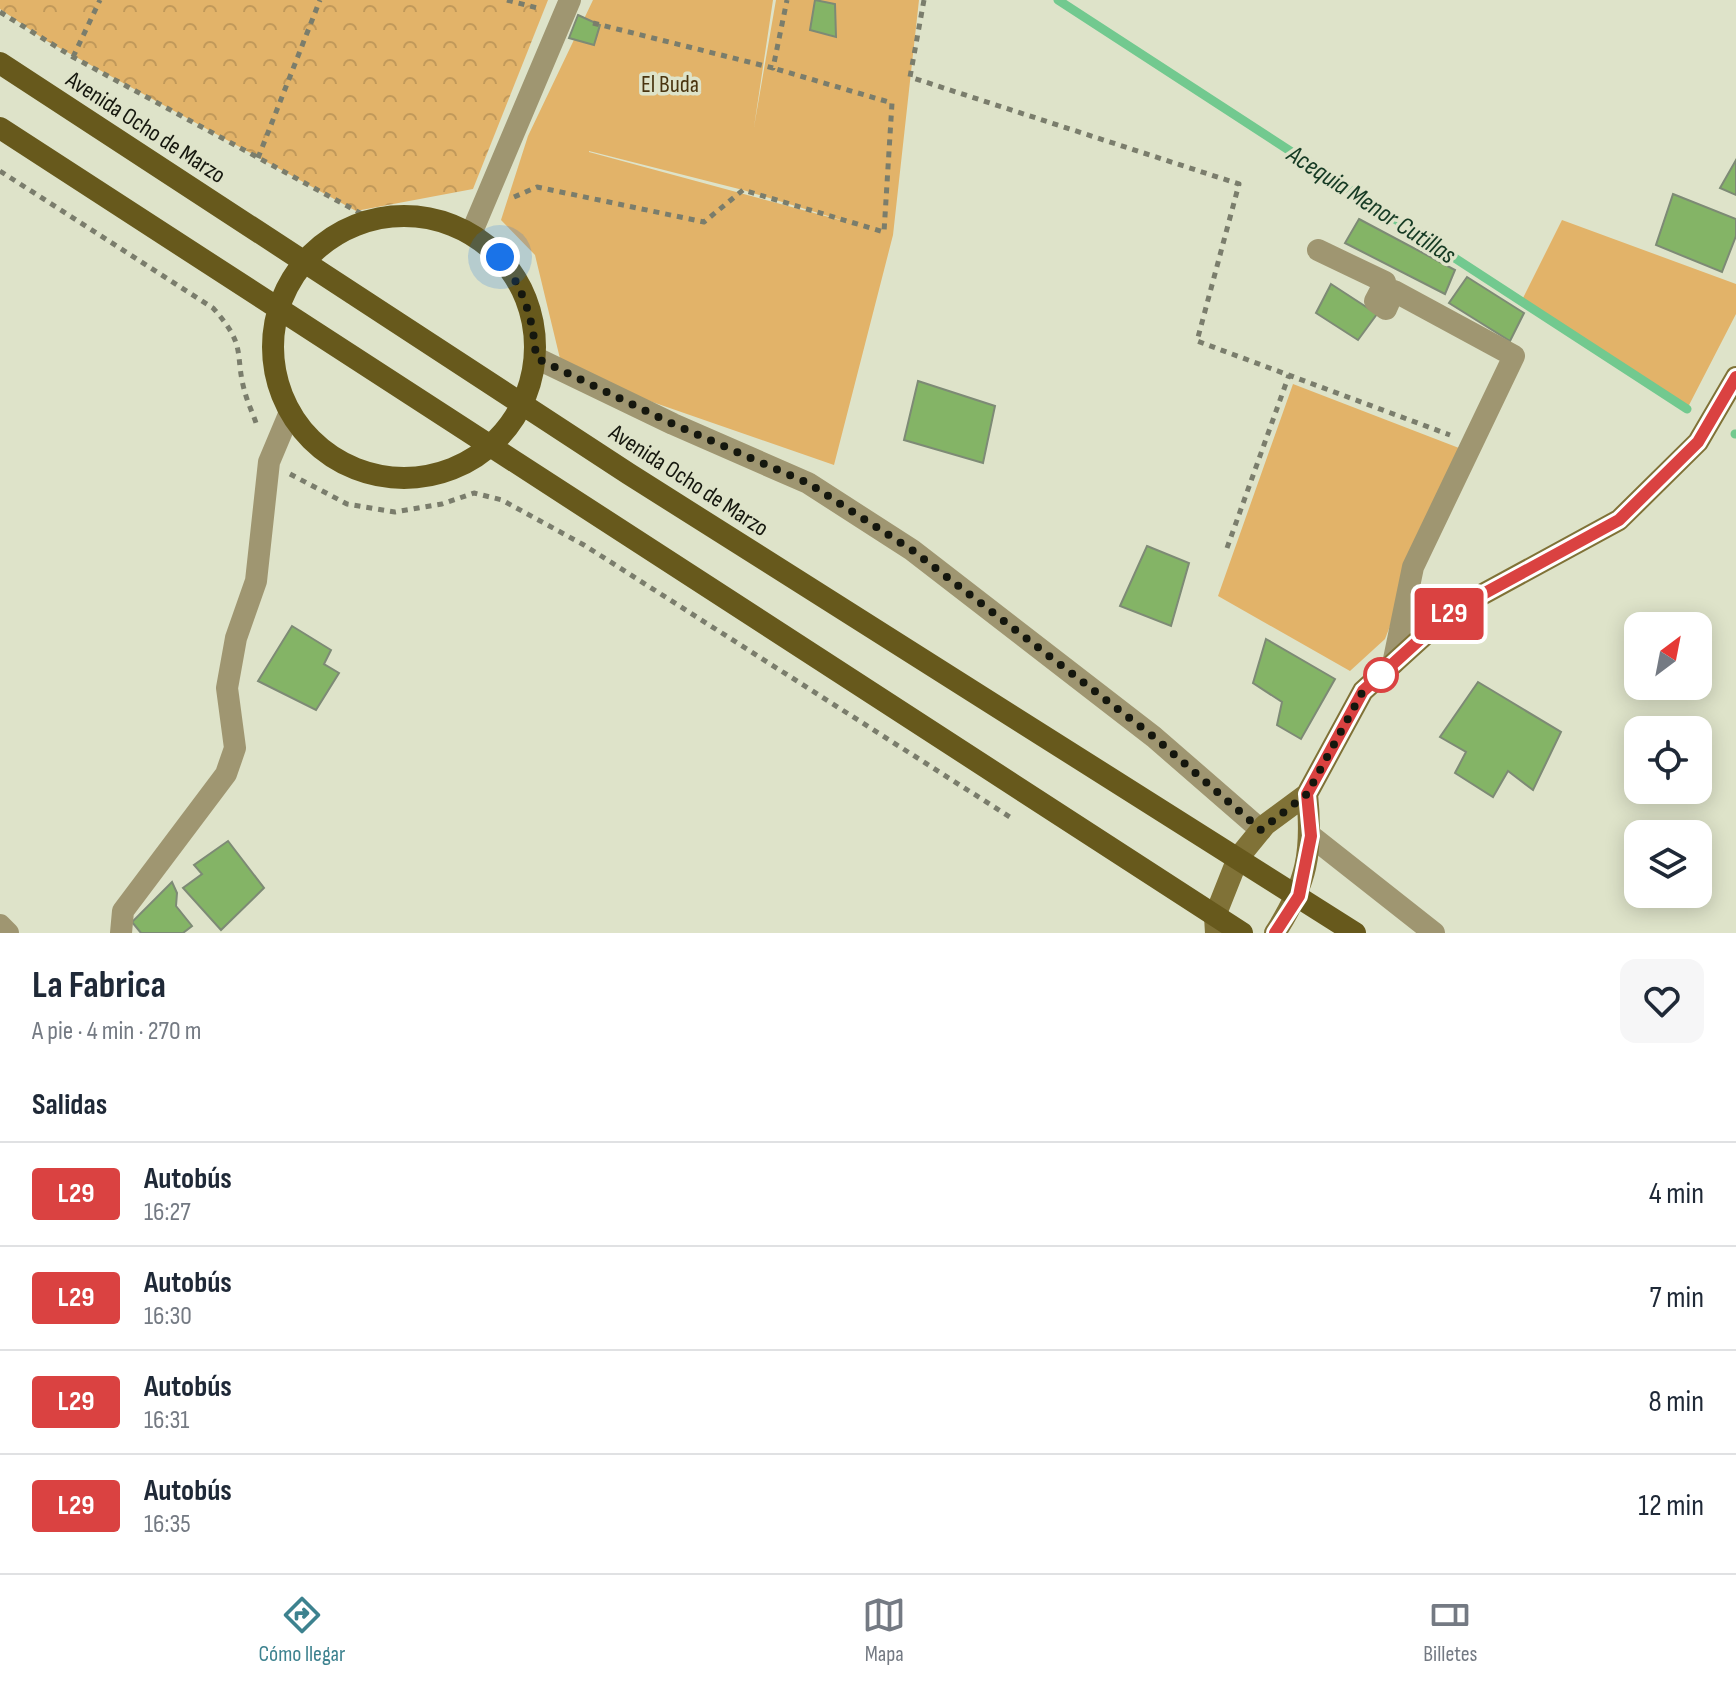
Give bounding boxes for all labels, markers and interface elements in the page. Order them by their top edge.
street label: Avenida Ocho de Marzo [60,65,231,190]
park label: El Buda [641,70,699,99]
water label: Acequia Menor Cutillas [1280,139,1461,271]
your location [480,237,520,277]
street label: Avenida Ocho de Marzo [603,418,774,543]
line badge: L29 [1403,588,1495,640]
text: L29 [1431,597,1467,630]
north arrow [1624,612,1712,700]
map controls [1624,612,1712,908]
unlabelled marker [1364,658,1398,692]
button: locate [1624,716,1712,804]
button: layers [1624,820,1712,908]
button: heart [1620,959,1704,1043]
text: La Fabrica [32,963,166,1008]
text: A pie · 4 min · 270 m [32,1016,201,1047]
text: Salidas [32,1087,107,1123]
text: Autobús [144,1161,232,1197]
text: 4 min [1649,1176,1704,1212]
text: L29 [58,1177,94,1210]
text: 16:27 [144,1197,191,1228]
text: Autobús [144,1265,232,1301]
text: 7 min [1650,1280,1704,1316]
text: L29 [58,1281,94,1314]
text: 16:30 [144,1301,192,1332]
text: Autobús [144,1369,232,1405]
text: 8 min [1648,1384,1704,1420]
text: L29 [58,1385,94,1418]
text: 16:31 [144,1405,189,1436]
text: Autobús [144,1473,232,1509]
text: 12 min [1638,1488,1704,1524]
text: L29 [58,1489,94,1522]
text: 16:35 [144,1509,191,1540]
tab: Cómo llegar [259,1593,345,1668]
tab: Mapa [862,1593,906,1668]
tab: Billetes [1423,1593,1477,1668]

